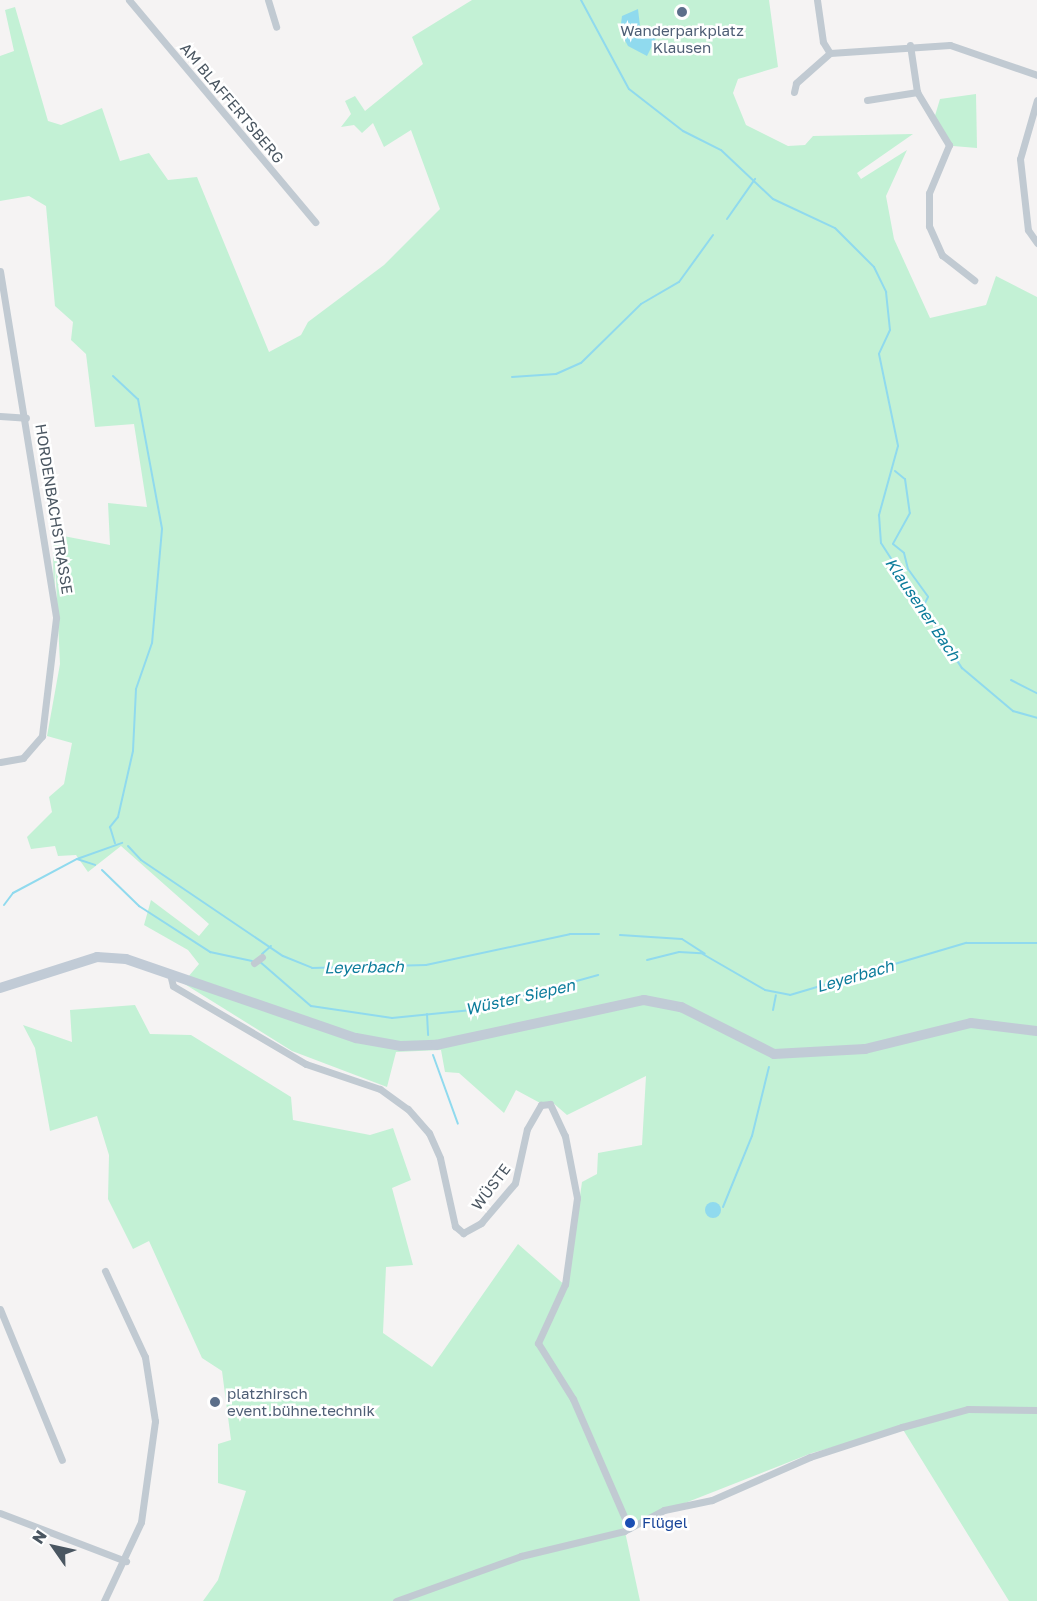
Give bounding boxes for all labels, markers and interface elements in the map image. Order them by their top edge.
marker: Wanderparkplatz Klausen [675,5,689,19]
place label: Wanderparkplatz Klausen [620,21,744,56]
street label: AM BLAFFERTSBERG [176,39,288,167]
street label: HORDENBACHSTRASSE [32,423,76,595]
water label: Klausener Bach [881,554,965,664]
water label: Leyerbach [814,956,896,996]
water label: Leyerbach [324,957,404,977]
water label: Wüster Siepen [463,975,577,1019]
street label: WÜSTE [468,1160,514,1214]
place label: platzhirsch event.bühne.technik [227,1384,375,1419]
marker: platzhirsch event.bühne.technik [208,1395,222,1409]
place label: Flügel [642,1514,688,1532]
marker: Flügel [623,1516,637,1530]
north arrow [24,1517,84,1577]
text: N [27,1526,51,1548]

